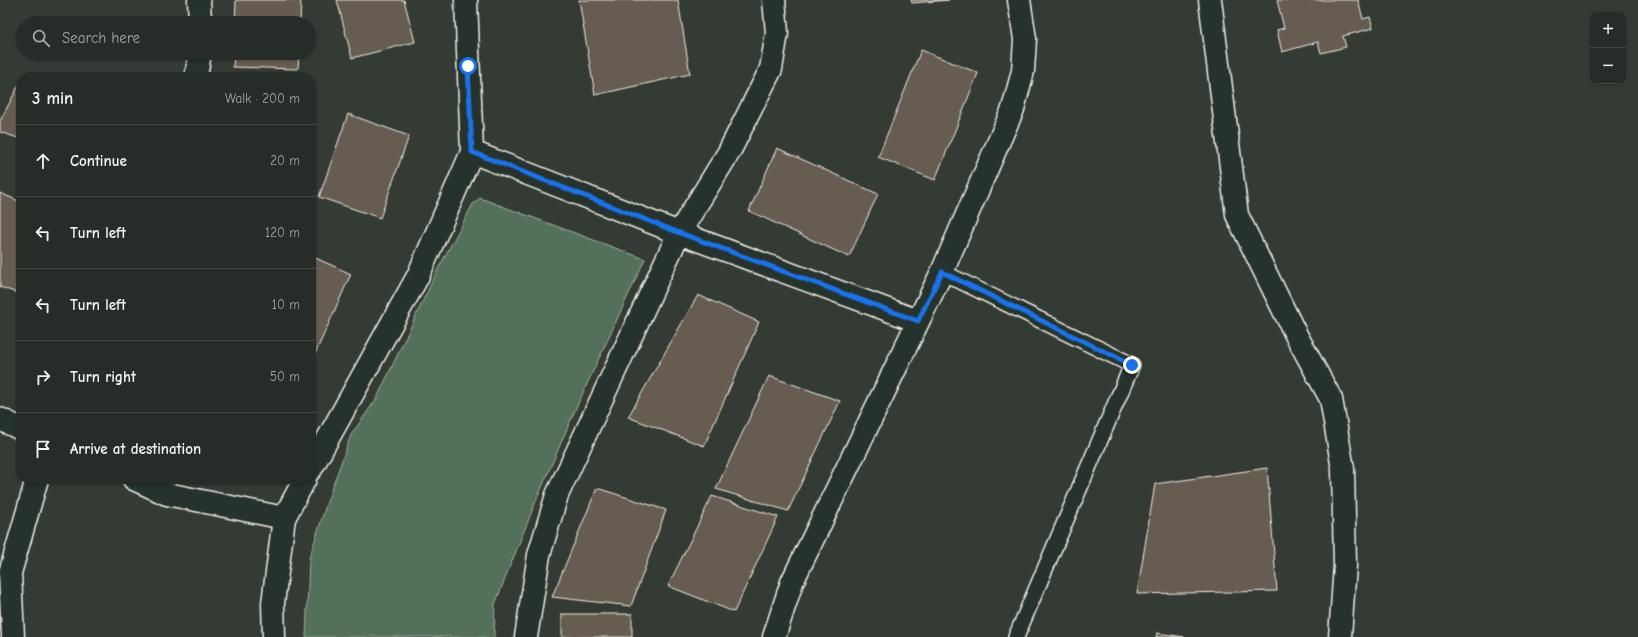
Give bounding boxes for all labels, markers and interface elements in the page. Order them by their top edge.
map controls [1590,12,1626,84]
button: + [1590,12,1626,48]
search box [16,16,316,60]
icon: search [30,27,52,49]
text: Search here [62,29,140,47]
button: − [1590,48,1626,84]
route start [459,57,477,75]
text: 3 min [32,89,73,108]
text: Walk · 200 m [225,91,300,106]
icon: ahead [32,150,54,172]
text: Continue [70,152,127,170]
text: 20 m [270,153,300,168]
icon: left [32,222,54,244]
text: Turn left [70,224,126,242]
text: 120 m [265,225,300,240]
icon: left [32,294,54,316]
text: Turn left [70,296,126,314]
text: 10 m [272,297,300,312]
route end [1123,356,1141,374]
icon: right [32,366,54,388]
text: Turn right [70,368,136,386]
text: 50 m [270,369,300,384]
icon: arrive [32,438,54,460]
text: Arrive at destination [70,440,201,458]

